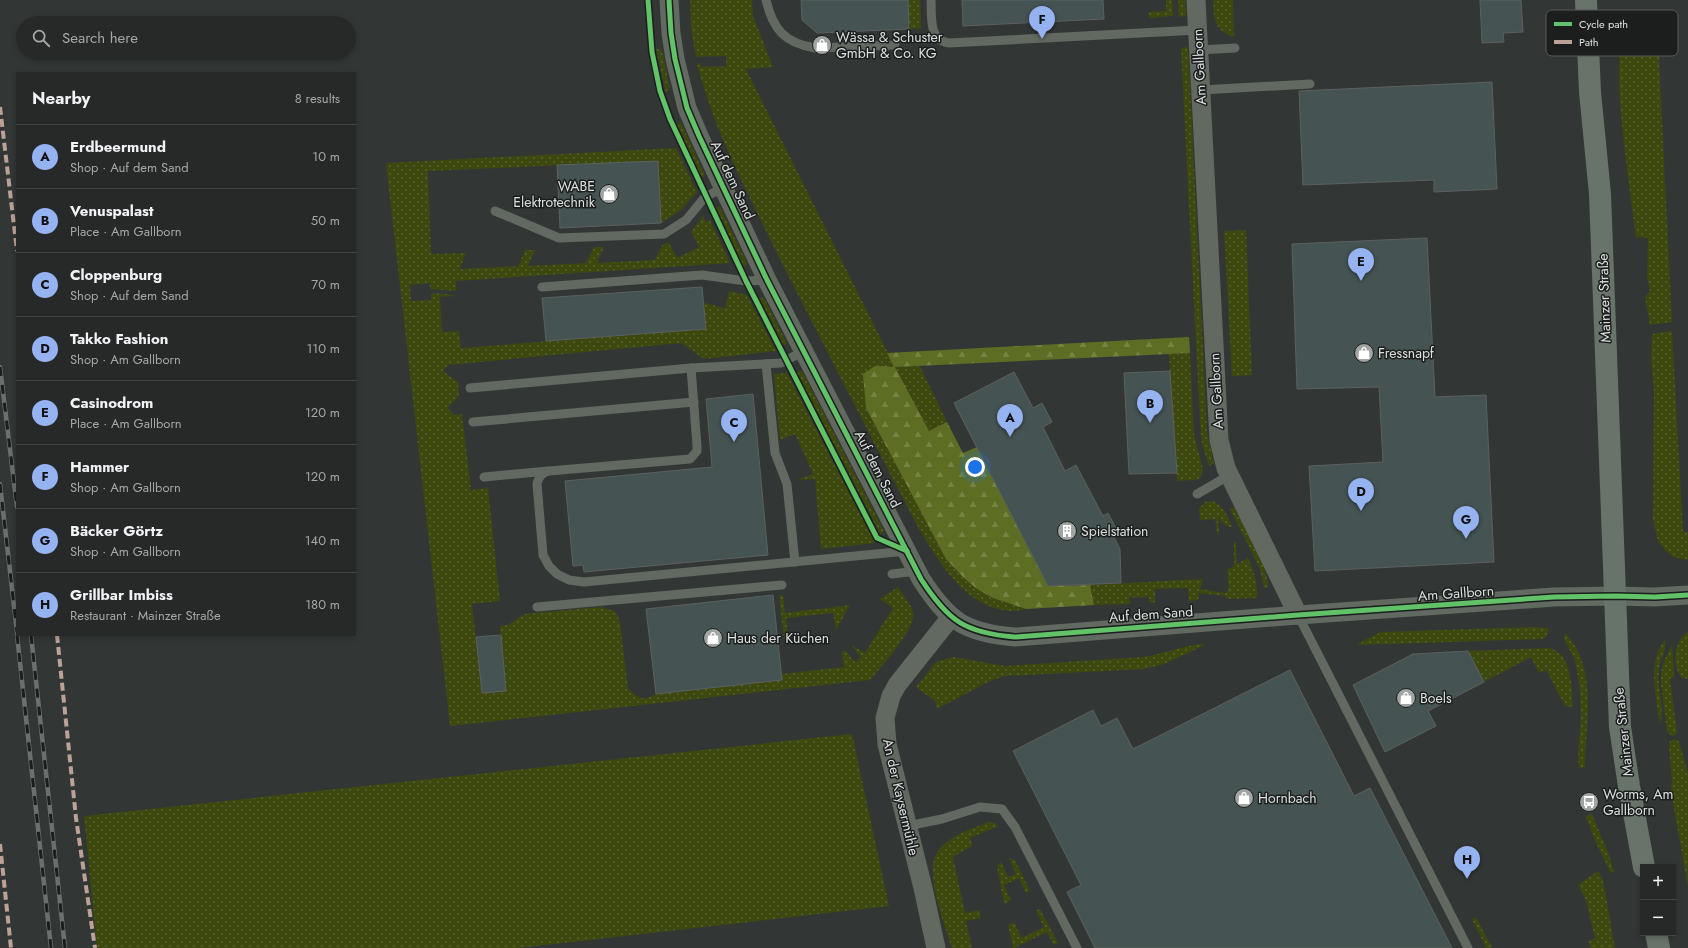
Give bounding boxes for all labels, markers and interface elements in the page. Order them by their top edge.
pin: F [1029,6,1055,39]
legend [1546,10,1678,56]
search box [16,16,356,60]
text: Cycle path [1579,16,1628,32]
icon: search [30,27,52,49]
text: Search here [62,27,138,49]
place label: Wässa & Schuster GmbH & Co. KG [836,27,943,63]
street label: Am Gallborn [1187,28,1211,106]
shop icon: Wässa & Schuster GmbH & Co. KG [811,34,833,56]
text: Path [1579,34,1598,50]
text: Nearby [32,86,90,110]
text: 8 results [295,89,340,108]
text: Erdbeermund [70,136,166,158]
street label: Auf dem Sand [706,137,760,223]
text: A [40,147,50,166]
text: 10 m [312,147,340,166]
text: Shop · Auf dem Sand [70,158,189,177]
place label: WABE Elektrotechnik [513,176,596,212]
shop icon: WABE Elektrotechnik [598,183,620,205]
text: Venuspalast [70,200,154,222]
text: B [41,211,49,230]
text: 50 m [311,211,340,230]
text: Place · Am Gallborn [70,222,182,241]
pin: E [1348,248,1374,281]
street label: Mainzer Straße [1592,253,1616,343]
text: Cloppenburg [70,264,162,286]
text: C [40,275,50,294]
text: 70 m [311,275,340,294]
text: Shop · Auf dem Sand [70,286,189,305]
text: Takko Fashion [70,328,168,350]
text: D [40,339,50,358]
text: 110 m [306,339,340,358]
shop icon: Fressnapf [1353,342,1375,364]
place label: Fressnapf [1378,343,1435,363]
text: Shop · Am Gallborn [70,350,181,369]
street label: Am Gallborn [1204,352,1228,430]
pin: B [1137,390,1163,423]
text: Casinodrom [70,392,153,414]
text: E [41,403,49,422]
text: 120 m [305,403,340,422]
pin: A [997,404,1023,437]
pin: C [721,409,747,442]
text: Place · Am Gallborn [70,414,182,433]
street label: Auf dem Sand [850,427,906,511]
text: Hammer [70,456,129,478]
your location [965,457,985,477]
text: F [41,467,49,486]
text: 120 m [305,467,340,486]
text: Shop · Am Gallborn [70,478,181,497]
pin: D [1348,478,1374,511]
pin: G [1453,506,1479,539]
text: Bäcker Görtz [70,520,163,542]
building icon: Spielstation [1056,520,1078,542]
place label: Spielstation [1081,521,1148,541]
text: G [40,531,50,550]
text: 140 m [305,531,340,550]
text: Shop · Am Gallborn [70,542,181,561]
street label: Am Gallborn [1417,580,1495,606]
text: Grillbar Imbiss [70,584,173,606]
text: H [40,595,50,614]
text: 180 m [305,595,340,614]
street label: Auf dem Sand [1108,601,1194,627]
text: Restaurant · Mainzer Straße [70,606,221,625]
shop icon: Haus der Küchen [702,627,724,649]
place label: Haus der Küchen [727,628,829,648]
shop icon: Boels [1395,687,1417,709]
street label: Mainzer Straße [1608,687,1638,777]
place label: Boels [1420,688,1452,708]
street label: An der Kaysermühle [878,737,924,857]
place label: Worms, Am Gallborn [1603,784,1673,820]
shop icon: Hornbach [1233,787,1255,809]
place label: Hornbach [1258,788,1317,808]
bus stop icon: Worms, Am Gallborn [1578,791,1600,813]
pin: H [1454,846,1480,879]
map controls [1640,864,1676,936]
button: + [1640,864,1676,900]
button: − [1640,900,1676,936]

